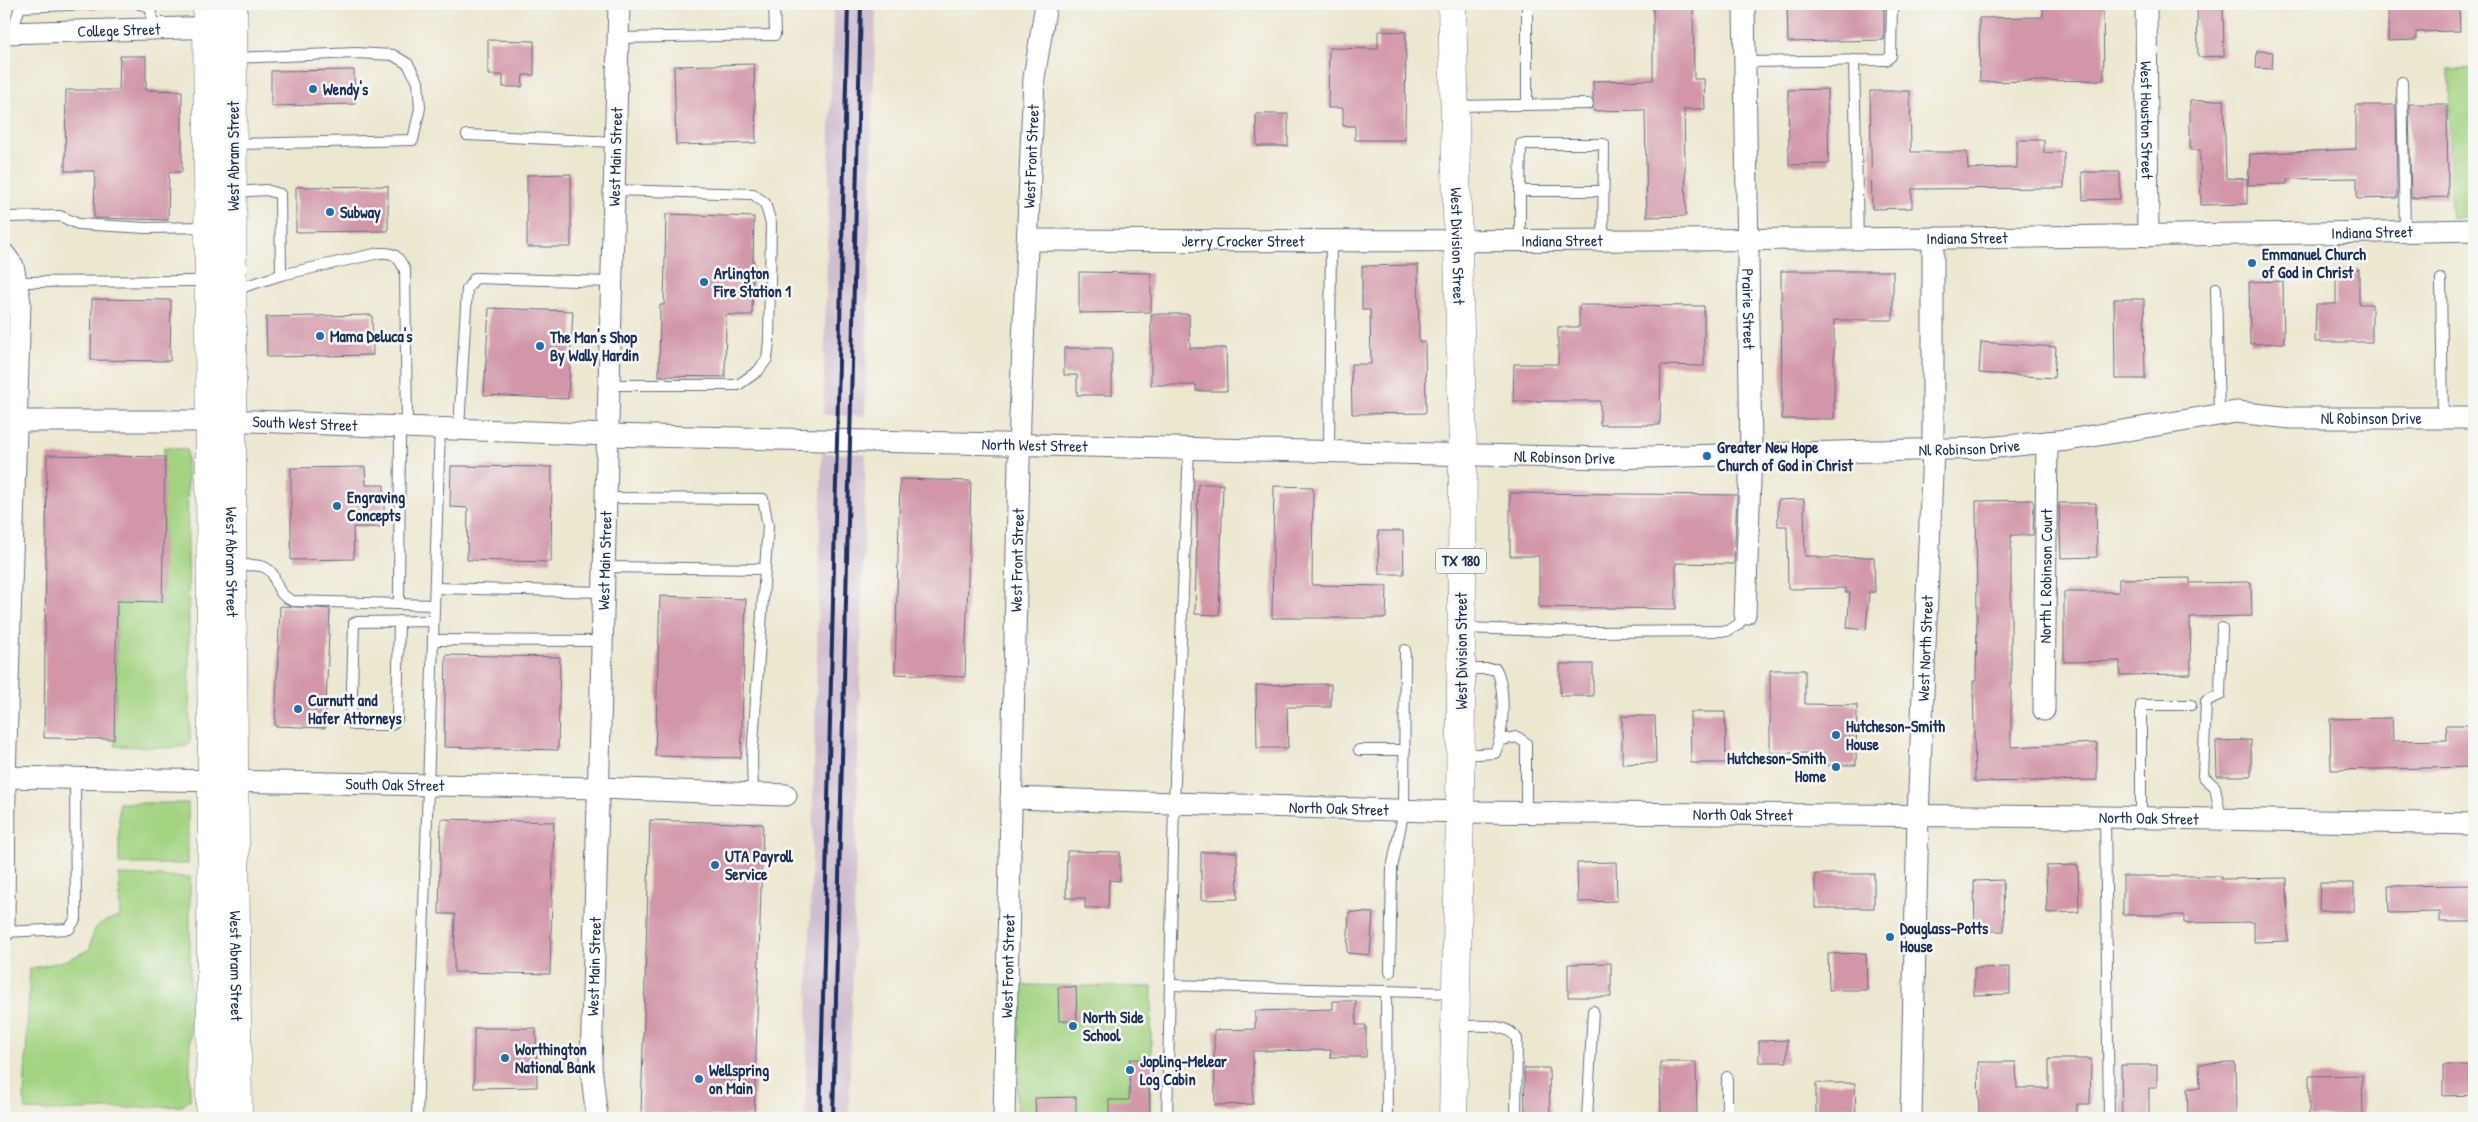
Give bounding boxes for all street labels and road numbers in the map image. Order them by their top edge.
street label: College Street [77,18,161,42]
street label: West Houston Street [2135,61,2159,180]
street label: West Abram Street [222,100,244,211]
street label: West Front Street [1018,104,1044,209]
street label: West Main Street [603,106,627,207]
street label: West Division Street [1445,187,1470,305]
street label: Indiana Street [2331,220,2413,244]
street label: Indiana Street [1926,226,2008,249]
street label: Jerry Crocker Street [1182,229,1305,252]
street label: Indiana Street [1521,229,1603,251]
street label: Prairie Street [1737,268,1760,350]
street label: Nl Robinson Drive [2321,407,2423,429]
street label: South West Street [252,410,358,436]
street label: North West Street [981,433,1088,457]
street label: Nl Robinson Drive [1918,434,2022,461]
street label: Nl Robinson Drive [1514,445,1616,469]
street label: West Abram Street [221,507,244,618]
street label: West Front Street [1005,507,1029,612]
street label: North L Robinson Court [2034,508,2057,643]
street label: West Main Street [592,510,617,610]
road number: TX 180 [1436,548,1486,574]
street label: West Division Street [1450,592,1472,710]
street label: West North Street [1912,594,1938,702]
street label: South Oak Street [345,772,445,796]
street label: North Oak Street [1289,796,1390,821]
street label: North Oak Street [1693,803,1793,826]
street label: North Oak Street [2099,806,2199,830]
street label: West Abram Street [225,911,248,1022]
street label: West Front Street [995,913,1020,1018]
street label: West Main Street [581,916,606,1016]

